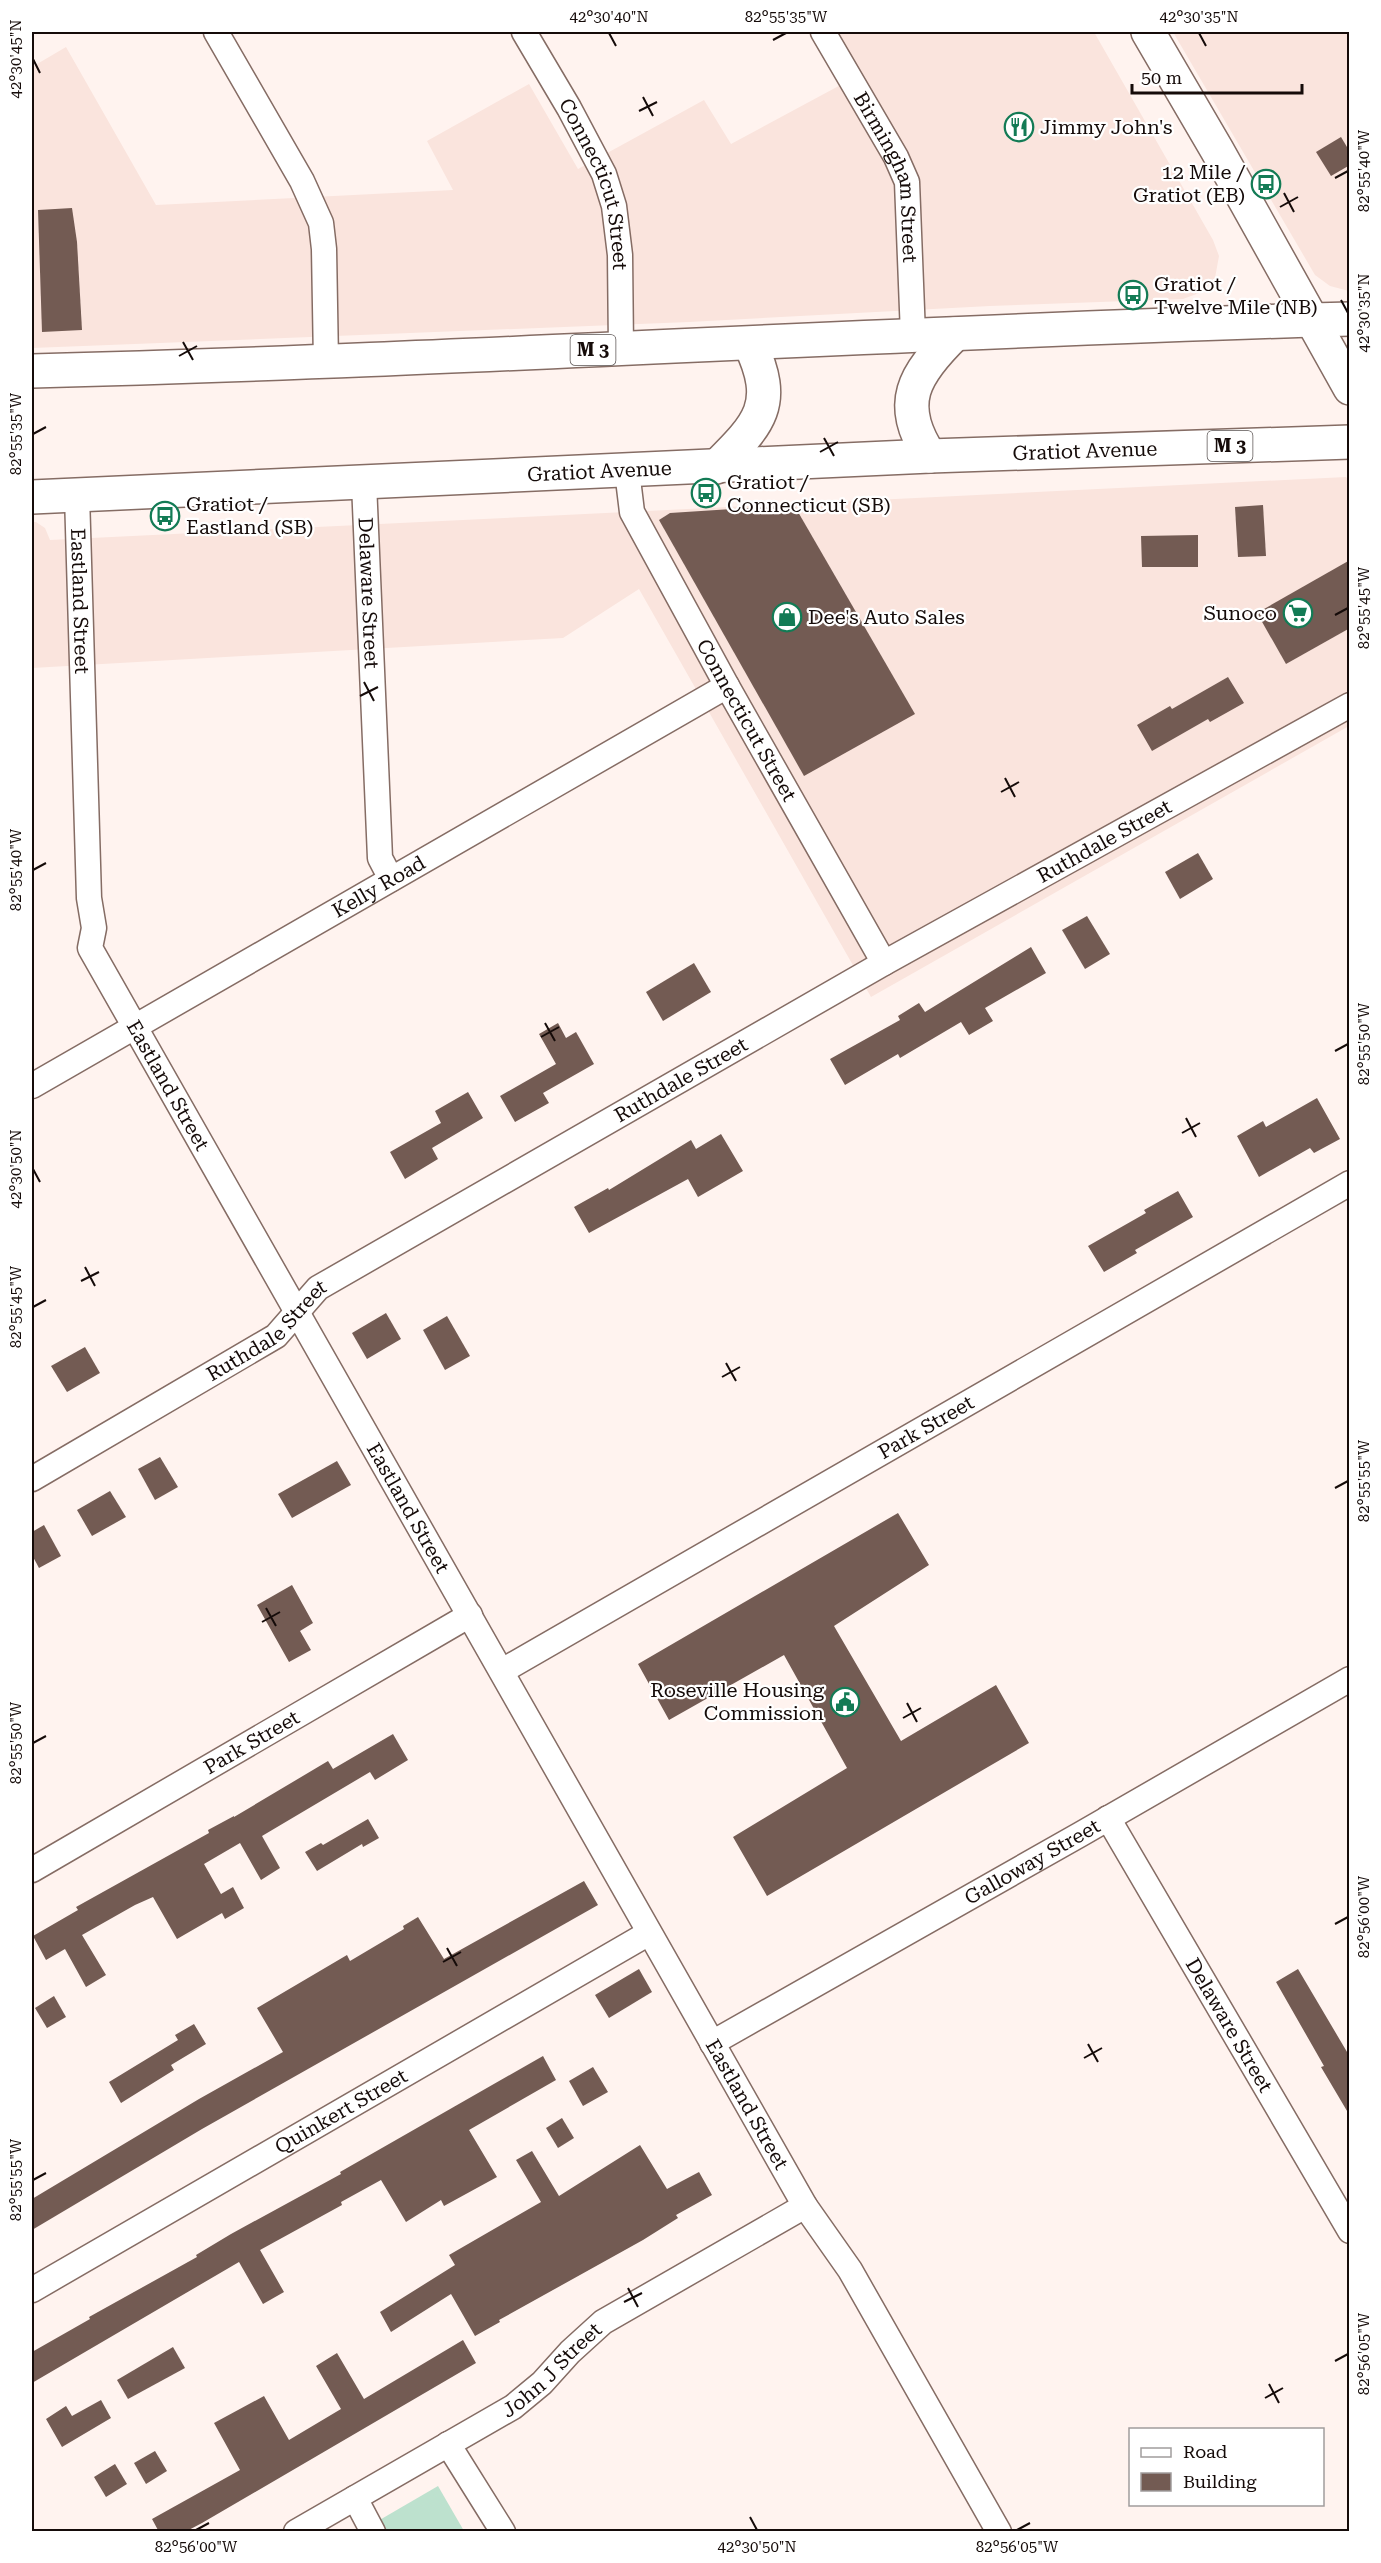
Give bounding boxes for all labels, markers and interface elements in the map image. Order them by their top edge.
text: 42°30'40"N [569,8,649,26]
text: 82°55'35"W [745,8,828,26]
text: 42°30'35"N [1159,8,1239,26]
text: 42°30'45"N [7,19,25,99]
scale bar [1132,57,1302,95]
text: 50 m [1141,67,1182,88]
street label: Birmingham Street [849,88,922,264]
street label: Connecticut Street [554,94,632,271]
restaurant icon: Jimmy John's [1003,111,1035,143]
place label: Jimmy John's [1040,115,1173,139]
text: 82°55'40"W [1355,129,1373,212]
place label: 12 Mile / Gratiot (EB) [1133,160,1246,207]
bus stop icon: 12 Mile / Gratiot (EB) [1250,168,1282,200]
place label: Gratiot / Twelve Mile (NB) [1154,272,1318,319]
text: 42°30'35"N [1355,273,1373,353]
bus stop icon: Gratiot / Twelve Mile (NB) [1117,279,1149,311]
road number: M 3 [570,335,616,365]
text: 82°55'35"W [7,392,25,475]
road number: M 3 [1208,431,1252,461]
street label: Gratiot Avenue [1012,436,1158,465]
street label: Gratiot Avenue [527,456,672,486]
place label: Gratiot / Connecticut (SB) [727,470,891,517]
bus stop icon: Gratiot / Connecticut (SB) [690,477,722,509]
place label: Gratiot / Eastland (SB) [186,492,313,539]
bus stop icon: Gratiot / Eastland (SB) [149,500,181,532]
street label: Delaware Street [353,517,384,670]
street label: Eastland Street [66,528,94,675]
text: 82°55'45"W [1355,566,1373,649]
supermarket icon: Sunoco [1282,597,1314,629]
shop icon: Dee's Auto Sales [771,601,803,633]
place label: Sunoco [1203,601,1277,625]
place label: Dee's Auto Sales [808,605,965,629]
street label: Connecticut Street [692,635,802,806]
street label: Ruthdale Street [1033,794,1176,888]
text: 82°55'40"W [7,828,25,911]
street label: Kelly Road [328,850,430,923]
text: 82°55'50"W [1355,1002,1373,1085]
street label: Eastland Street [122,1016,215,1155]
street label: Ruthdale Street [610,1032,752,1127]
text: 42°30'50"N [7,1129,25,1209]
text: 82°55'45"W [7,1265,25,1348]
street label: Ruthdale Street [202,1274,331,1386]
street label: Park Street [874,1390,978,1464]
street label: Eastland Street [362,1439,455,1578]
text: 82°55'55"W [1355,1439,1373,1522]
place label: Roseville Housing Commission [650,1678,825,1725]
public building icon: Roseville Housing Commission [829,1686,861,1718]
text: 82°55'50"W [7,1701,25,1784]
street label: Park Street [199,1705,304,1779]
street label: Galloway Street [960,1813,1105,1910]
text: 82°56'00"W [1355,1875,1373,1958]
street label: Delaware Street [1181,1954,1278,2097]
street label: Eastland Street [701,2035,794,2174]
street label: Quinkert Street [271,2063,412,2159]
text: 82°55'55"W [7,2138,25,2221]
text: 82°56'05"W [1355,2312,1373,2395]
street label: John J Street [498,2317,607,2423]
legend [1129,2428,1324,2506]
text: Road [1183,2441,1228,2462]
text: Building [1183,2471,1257,2492]
text: 82°56'00"W [155,2538,238,2556]
text: 42°30'50"N [717,2538,797,2556]
text: 82°56'05"W [976,2538,1059,2556]

